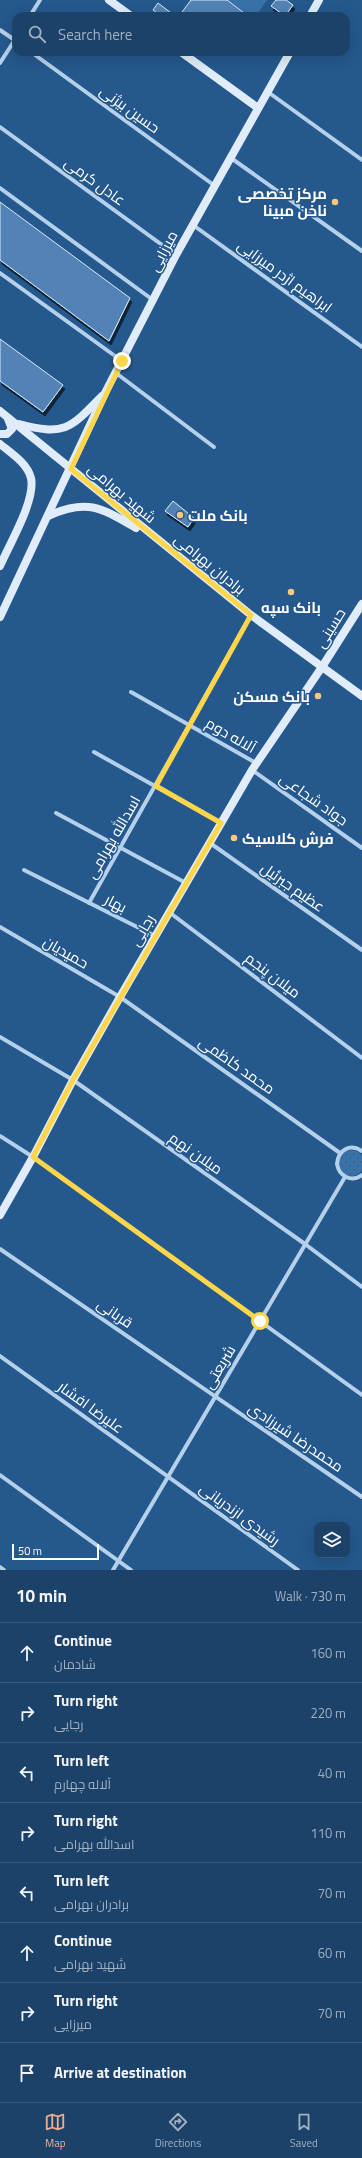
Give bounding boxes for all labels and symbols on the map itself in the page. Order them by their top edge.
street label: حسین بیژنی [95,79,165,139]
street label: عادل کرمی [60,151,130,211]
place label: مرکز تخصصی ناخن مبینا [238,182,327,222]
marker: مرکز تخصصی ناخن مبینا [330,197,340,207]
street label: میرزایی [143,226,183,276]
street label: ابراهیم اژدر میرزایی [233,234,337,318]
route end [113,352,131,370]
street label: شهید بهرامی [83,457,161,529]
place label: بانک ملت [188,504,248,527]
marker: بانک ملت [175,510,185,520]
street label: برادران بهرامی [169,528,251,600]
marker: بانک سپه [286,587,296,597]
place label: بانک سپه [261,596,321,619]
street label: حسینی [309,604,351,652]
place label: بانک مسکن [233,685,310,708]
marker: بانک مسکن [313,691,323,701]
street label: آلاله دوم [202,711,260,759]
street label: جواد شجاعی [275,767,353,831]
street label: اسدالله بهرامی [80,791,146,883]
place label: فرش کلاسیک [242,827,334,850]
marker: فرش کلاسیک [229,833,239,843]
street label: عظیم جبرئیل [256,856,330,918]
street label: بهار [100,887,131,918]
street label: رجایی [124,910,160,950]
street label: حمیدیان [39,930,93,974]
street label: میلان پنجم [240,946,306,1004]
street label: محمد کاظمی [194,1030,280,1100]
street label: میلان نهم [164,1126,228,1180]
street label: قربانی [92,1292,138,1334]
route start [251,1312,269,1330]
street label: شریعتی [197,1341,241,1393]
street label: علیرضا افشار [52,1375,129,1439]
street label: محمدرضا شیرزادی [244,1396,348,1478]
street label: رشیدی ازندریانی [195,1477,285,1551]
scale bar [12,1542,99,1561]

